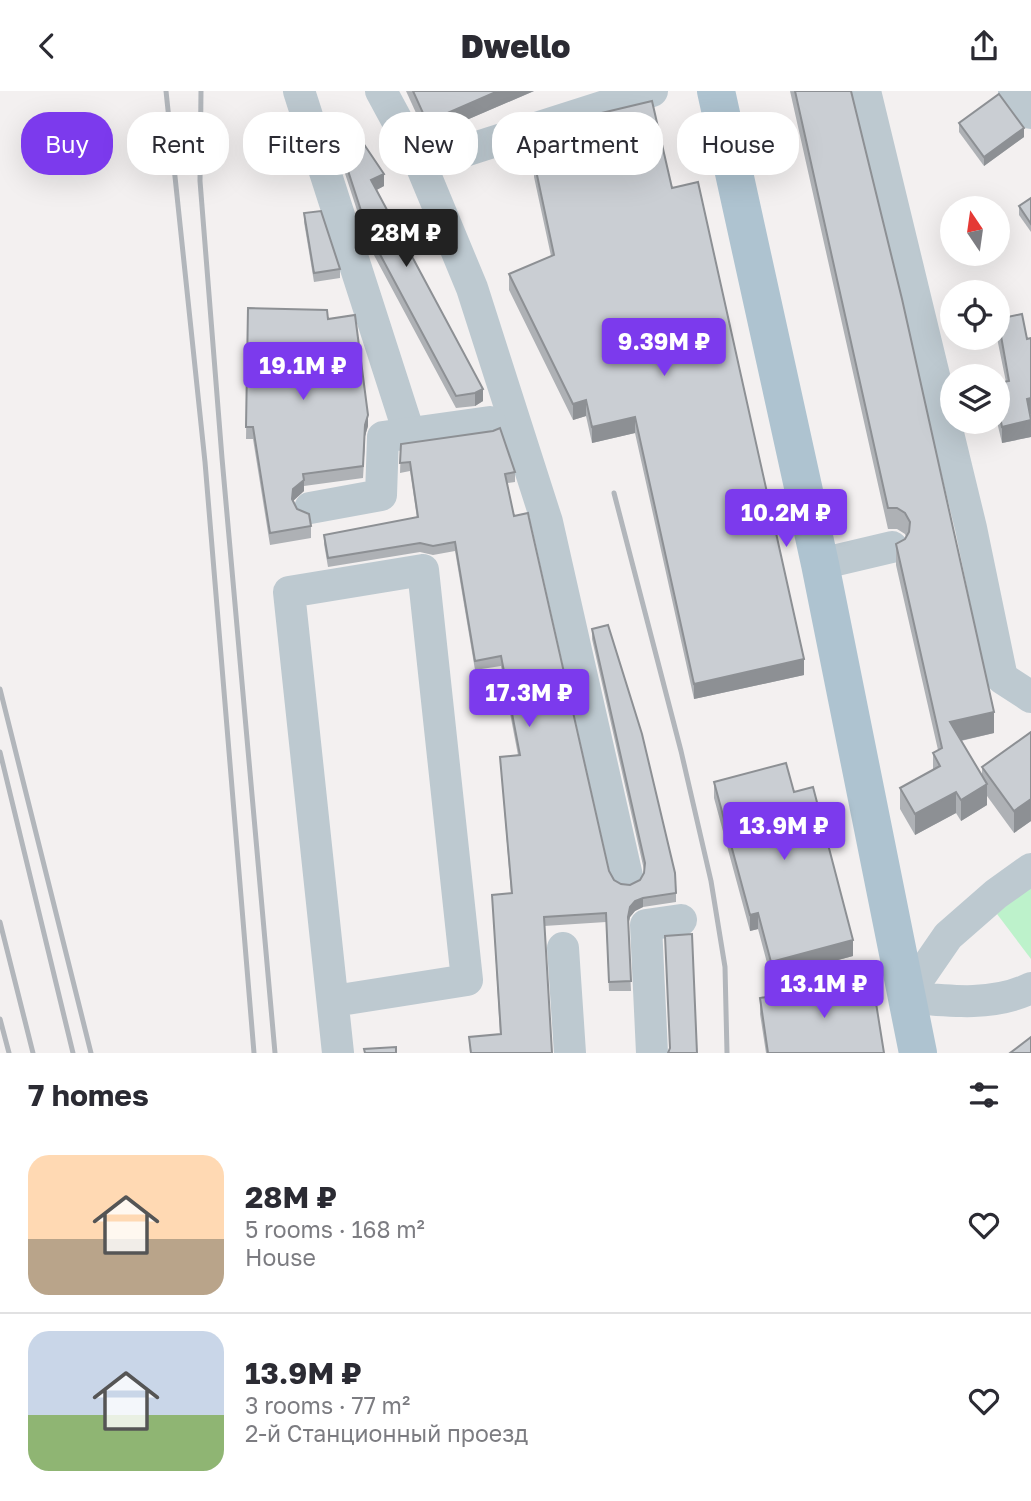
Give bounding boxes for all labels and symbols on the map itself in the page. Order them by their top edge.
north arrow [940,196,1010,266]
pin: 28M ₽ [357,209,455,269]
pin: 9.39M ₽ [599,319,729,378]
pin: 19.1M ₽ [238,343,368,402]
pin: 10.2M ₽ [721,489,851,549]
pin: 17.3M ₽ [464,669,594,729]
pin: 13.9M ₽ [719,803,849,862]
pin: 13.1M ₽ [759,961,889,1020]

